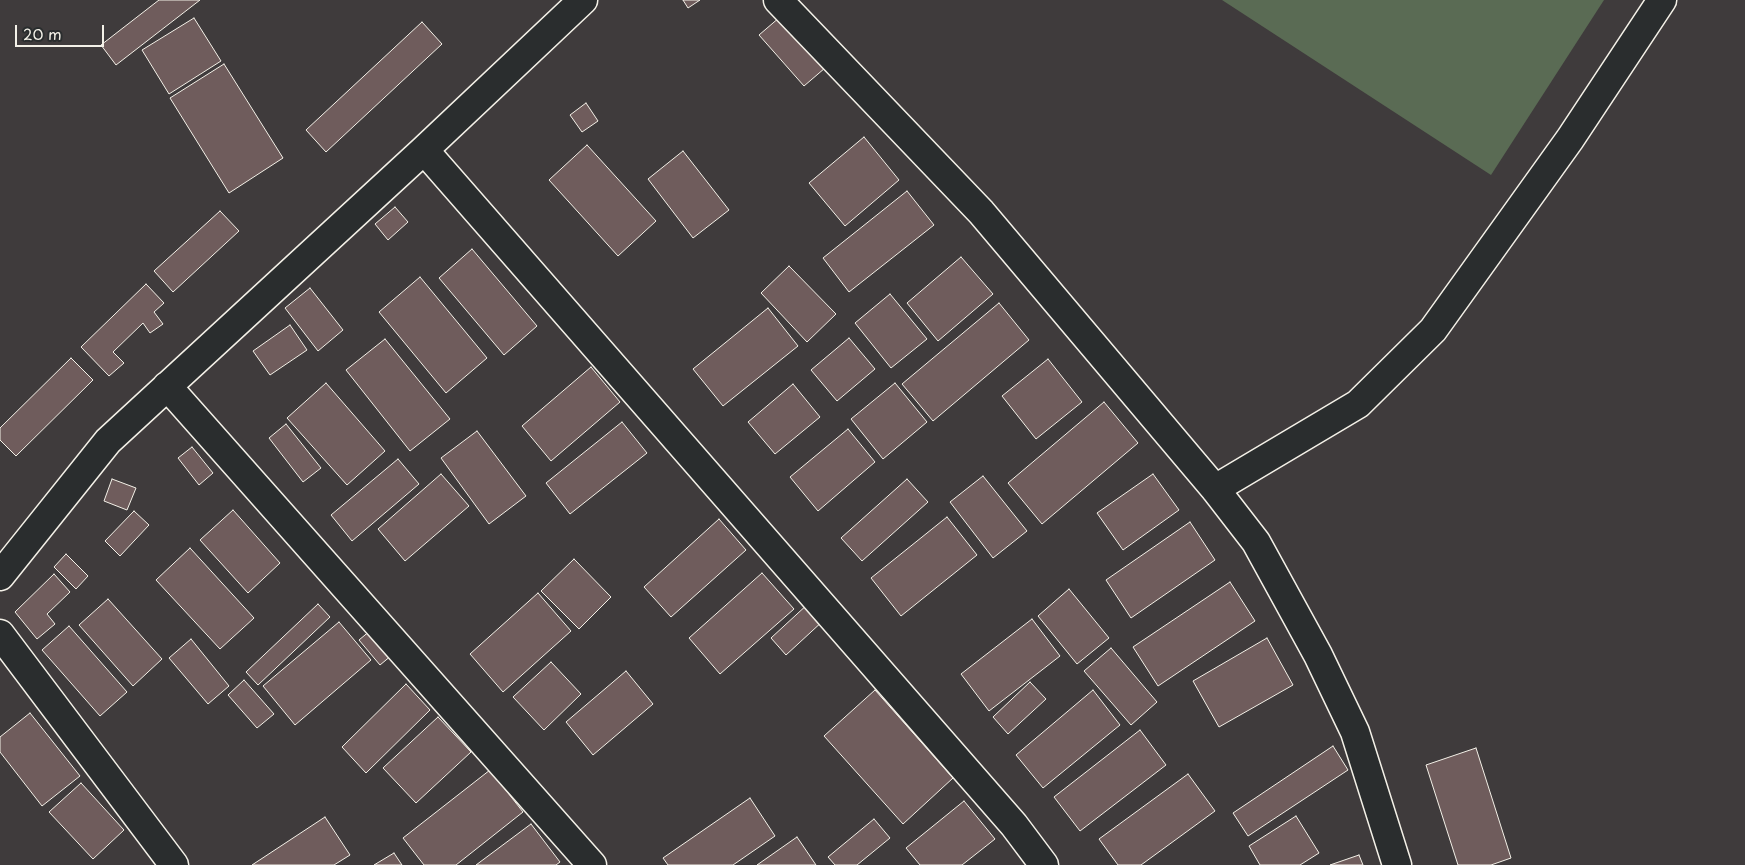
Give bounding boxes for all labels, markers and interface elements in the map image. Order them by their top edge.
scale bar [18,15,106,47]
text: 20 m [23,22,62,45]

